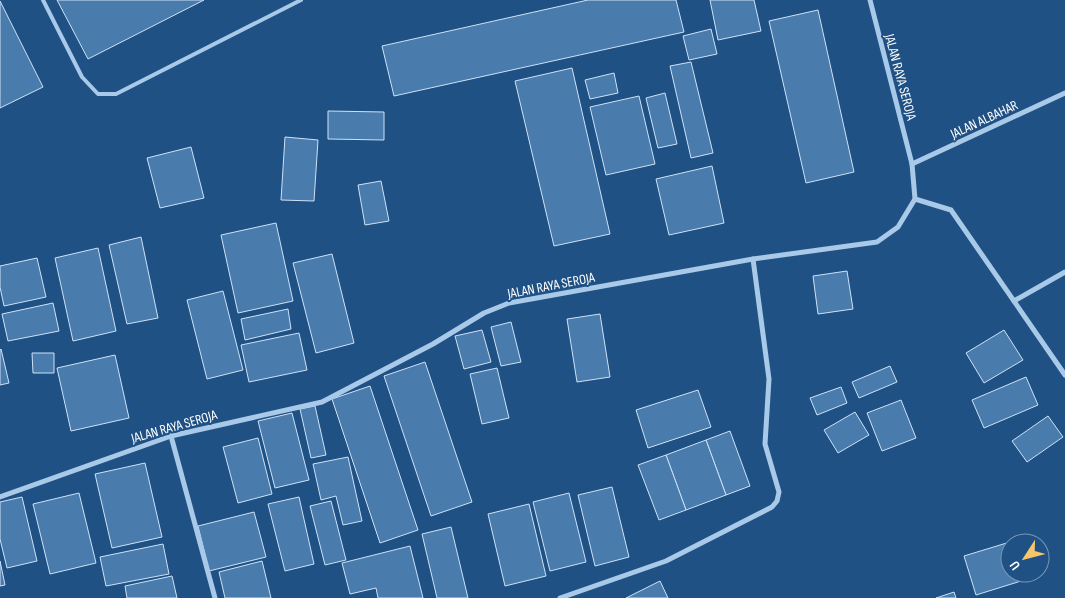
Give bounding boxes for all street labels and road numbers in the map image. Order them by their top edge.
street label: JALAN RAYA SEROJA [881,31,920,123]
street label: JALAN ALBAHAR [947,96,1021,143]
street label: JALAN RAYA SEROJA [505,269,597,302]
street label: JALAN RAYA SEROJA [128,406,220,447]

